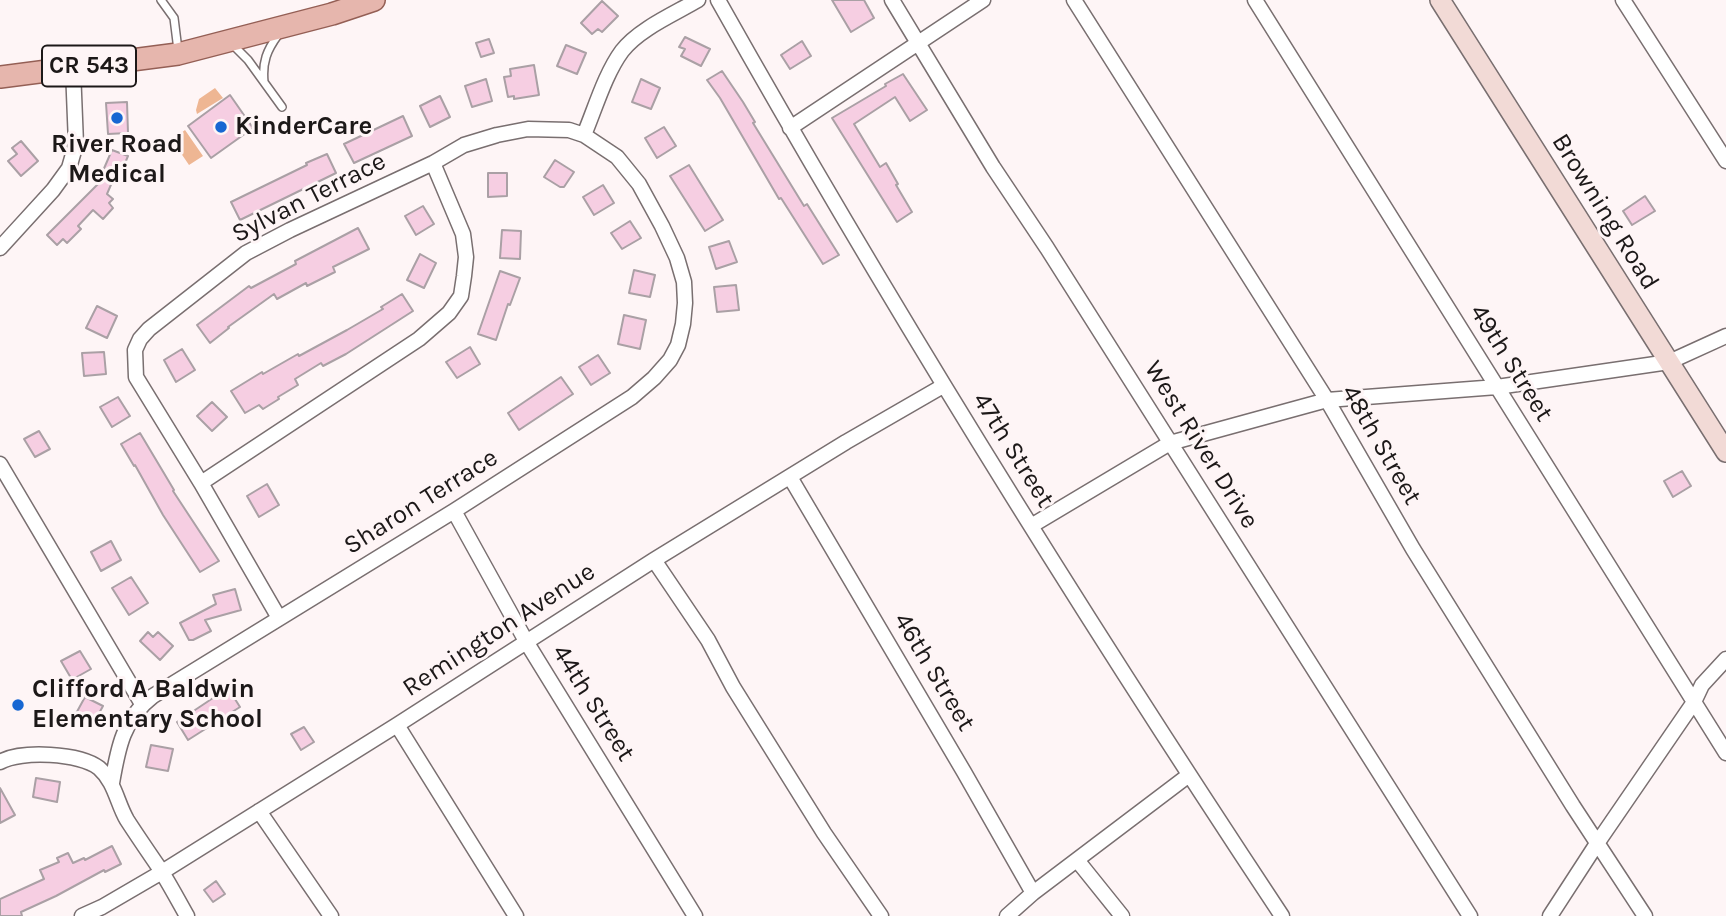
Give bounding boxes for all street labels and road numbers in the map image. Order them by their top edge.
road number: CR 543 [42,46,136,86]
street label: Browning Road [1544,128,1666,296]
street label: Sylvan Terrace [227,146,391,250]
street label: 49th Street [1463,299,1559,427]
street label: West River Drive [1137,355,1265,535]
street label: 48th Street [1334,379,1428,511]
street label: 47th Street [965,387,1061,513]
street label: Sharon Terrace [338,442,504,562]
street label: Remington Avenue [397,556,601,704]
street label: 46th Street [887,607,981,737]
street label: 44th Street [545,639,641,767]

